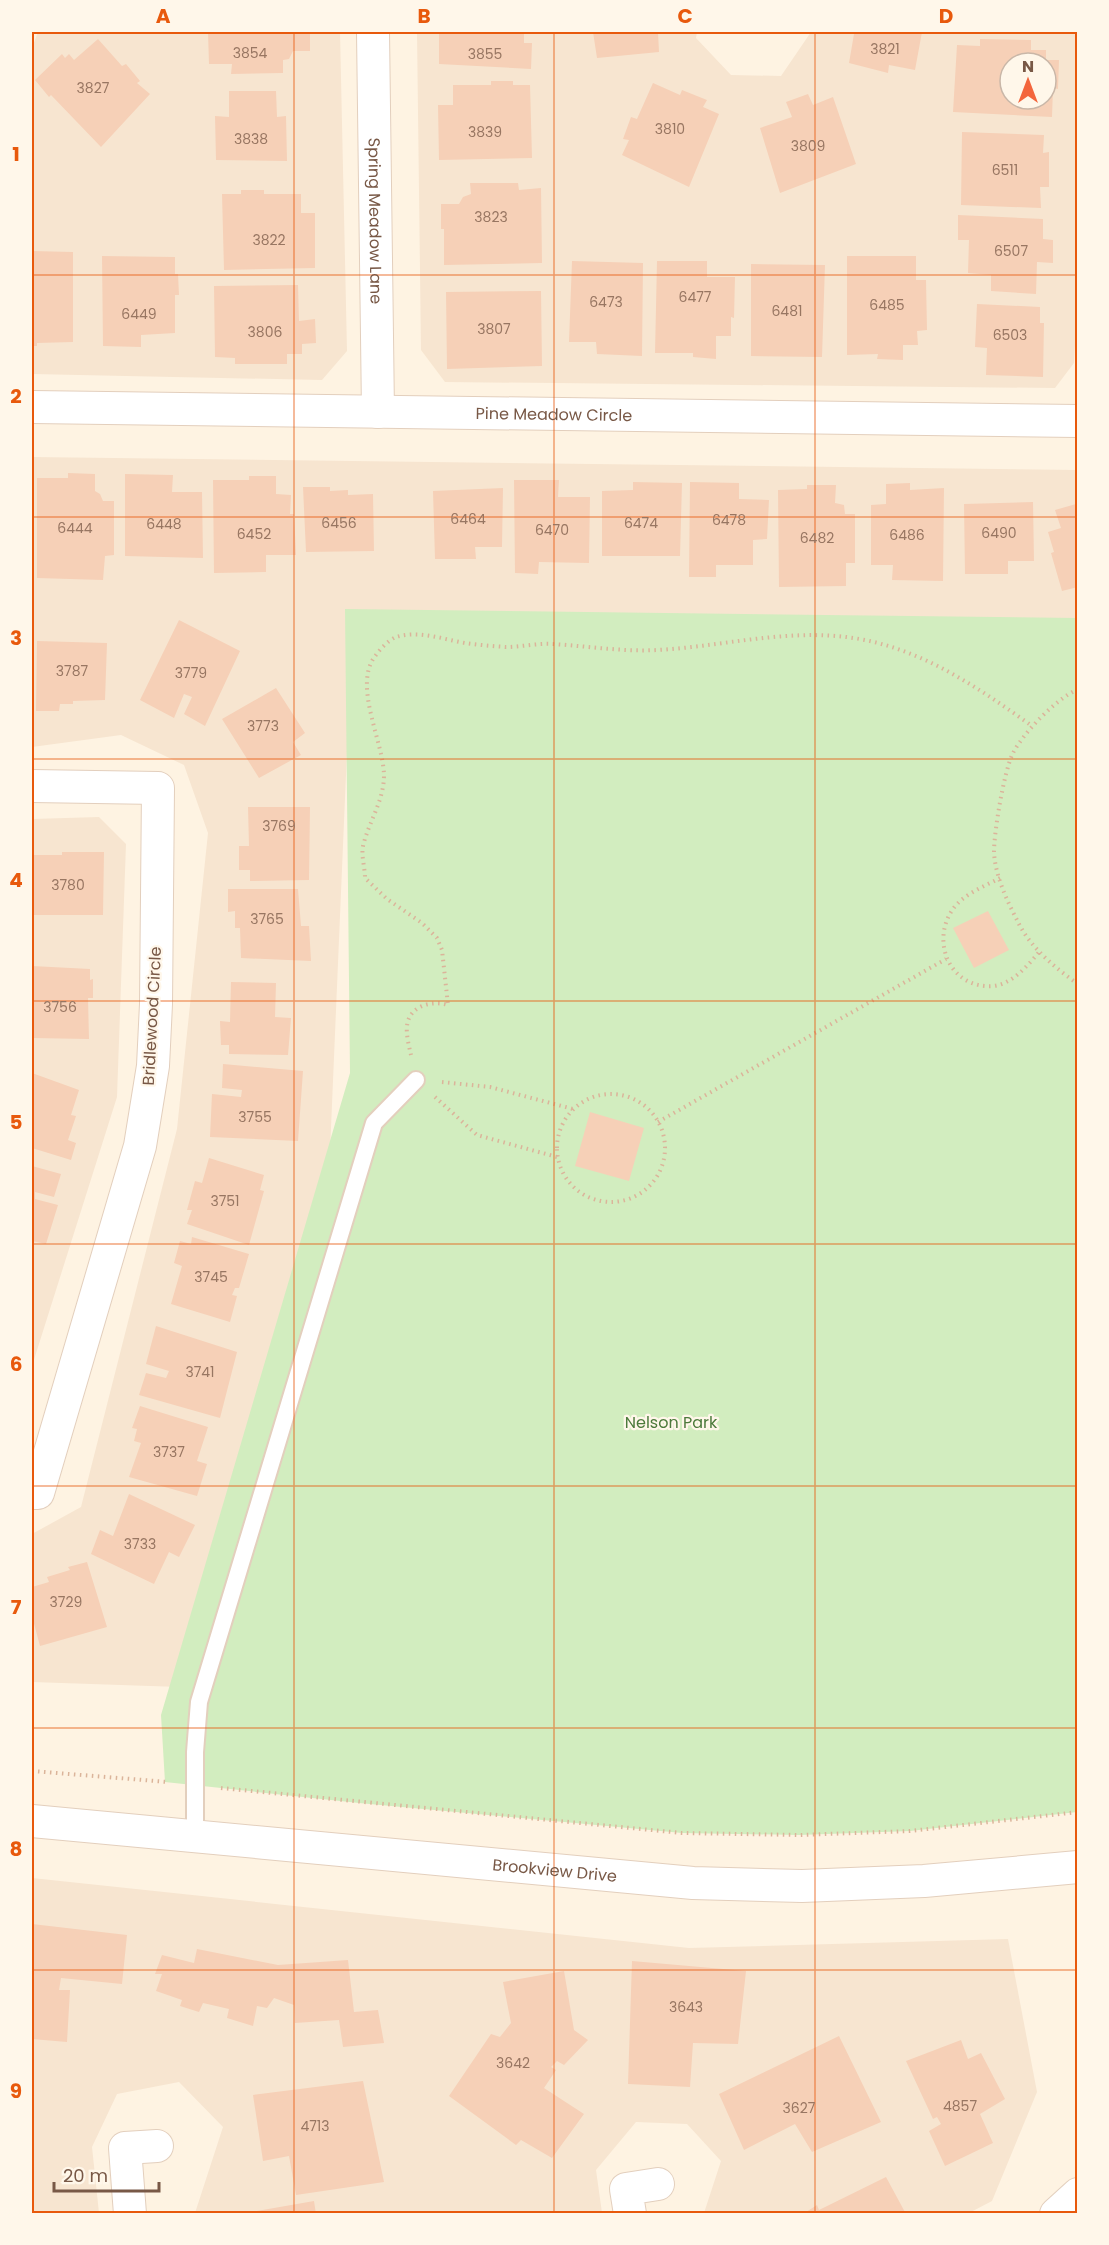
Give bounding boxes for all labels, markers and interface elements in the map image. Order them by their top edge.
text: A [156,2,171,30]
text: B [417,2,431,30]
text: C [677,2,693,30]
text: D [939,2,953,30]
house number: 3821 [870,39,900,59]
house number: 3854 [233,43,268,63]
house number: 3855 [468,44,502,64]
north arrow [998,51,1058,111]
text: N [1022,55,1034,78]
house number: 3827 [77,78,110,98]
house number: 3810 [655,119,685,139]
house number: 3839 [468,122,502,142]
house number: 3838 [234,129,268,149]
house number: 3809 [791,136,825,156]
street label: Spring Meadow Lane [363,138,388,304]
text: 1 [12,140,20,168]
house number: 6511 [992,160,1018,180]
house number: 3823 [474,207,508,227]
house number: 3822 [252,230,286,250]
house number: 6507 [994,241,1028,261]
house number: 6477 [679,287,712,307]
house number: 6473 [589,292,623,312]
house number: 6485 [869,295,905,315]
house number: 6481 [771,301,803,321]
house number: 6449 [121,304,157,324]
house number: 3807 [477,319,511,339]
house number: 3806 [248,322,282,342]
house number: 6503 [993,325,1027,345]
text: 2 [10,382,22,410]
street label: Pine Meadow Circle [476,401,632,427]
house number: 6464 [450,509,486,529]
house number: 6478 [712,510,746,530]
house number: 6456 [321,513,357,533]
house number: 6474 [624,513,658,533]
house number: 6448 [146,514,182,534]
house number: 6444 [57,518,93,538]
house number: 6470 [535,520,569,540]
house number: 6490 [981,523,1017,543]
house number: 6452 [237,524,271,544]
house number: 6486 [889,525,925,545]
house number: 6482 [800,528,834,548]
text: 3 [10,624,22,652]
house number: 3787 [56,661,89,681]
house number: 3779 [175,663,207,683]
house number: 3773 [247,716,279,736]
house number: 3769 [262,816,296,836]
text: 4 [9,866,23,894]
house number: 3780 [51,875,85,895]
house number: 3765 [250,909,284,929]
street label: Bridlewood Circle [137,946,167,1086]
house number: 3756 [43,997,77,1017]
house number: 3755 [238,1107,272,1127]
text: 5 [10,1108,23,1136]
house number: 3751 [210,1191,240,1211]
house number: 3745 [194,1267,228,1287]
text: 6 [10,1350,22,1378]
house number: 3741 [185,1362,215,1382]
park label: Nelson Park [625,1411,718,1434]
house number: 3737 [153,1442,185,1462]
house number: 3733 [124,1534,156,1554]
house number: 3729 [50,1592,82,1612]
text: 7 [11,1593,22,1621]
text: 8 [10,1835,22,1863]
street label: Brookview Drive [491,1853,618,1887]
house number: 3643 [669,1997,703,2017]
house number: 3642 [496,2053,530,2073]
text: 9 [10,2077,22,2105]
house number: 4857 [943,2096,977,2116]
house number: 3627 [783,2098,816,2118]
house number: 4713 [300,2116,330,2136]
scale bar [54,2155,159,2193]
text: 20 m [63,2163,108,2188]

